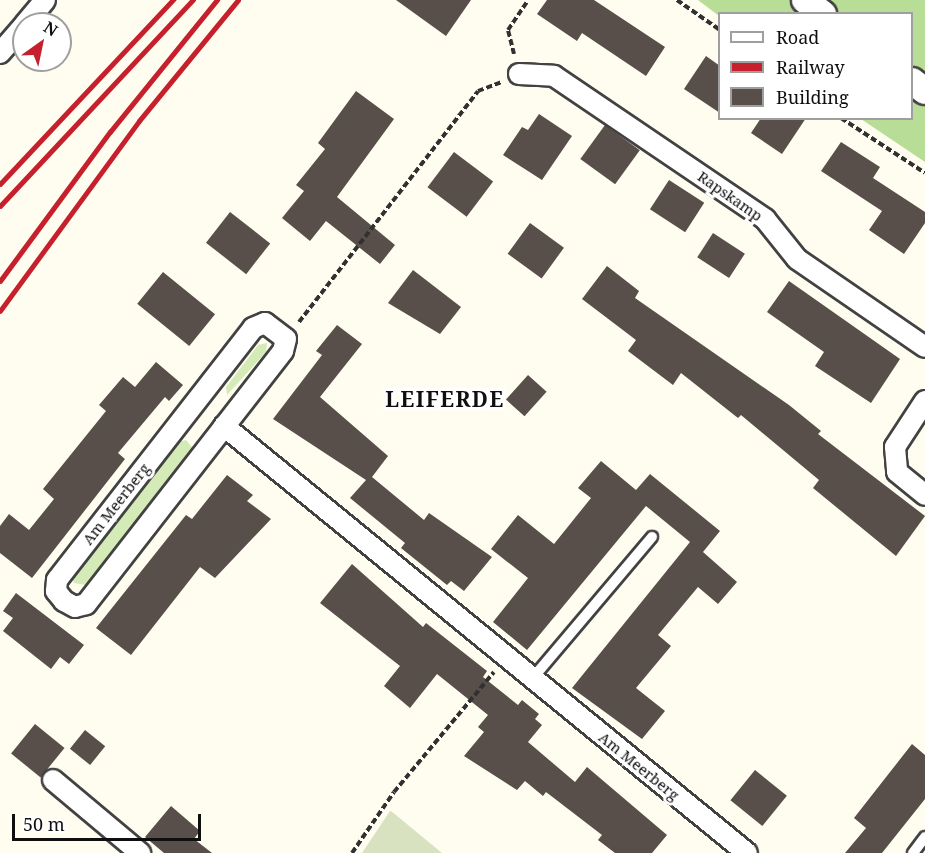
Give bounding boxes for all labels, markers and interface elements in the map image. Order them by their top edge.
north arrow [12,12,72,72]
legend [718,12,913,120]
text: N [39,16,62,41]
text: Road [776,25,819,49]
text: Railway [776,55,845,79]
text: Building [776,85,849,109]
street label: Rapskamp [694,167,766,225]
district label: LEIFERDE [385,386,505,412]
street label: Am Meerberg [79,460,153,548]
street label: Am Meerberg [595,728,683,804]
scale bar [15,802,204,840]
text: 50 m [23,812,65,836]

